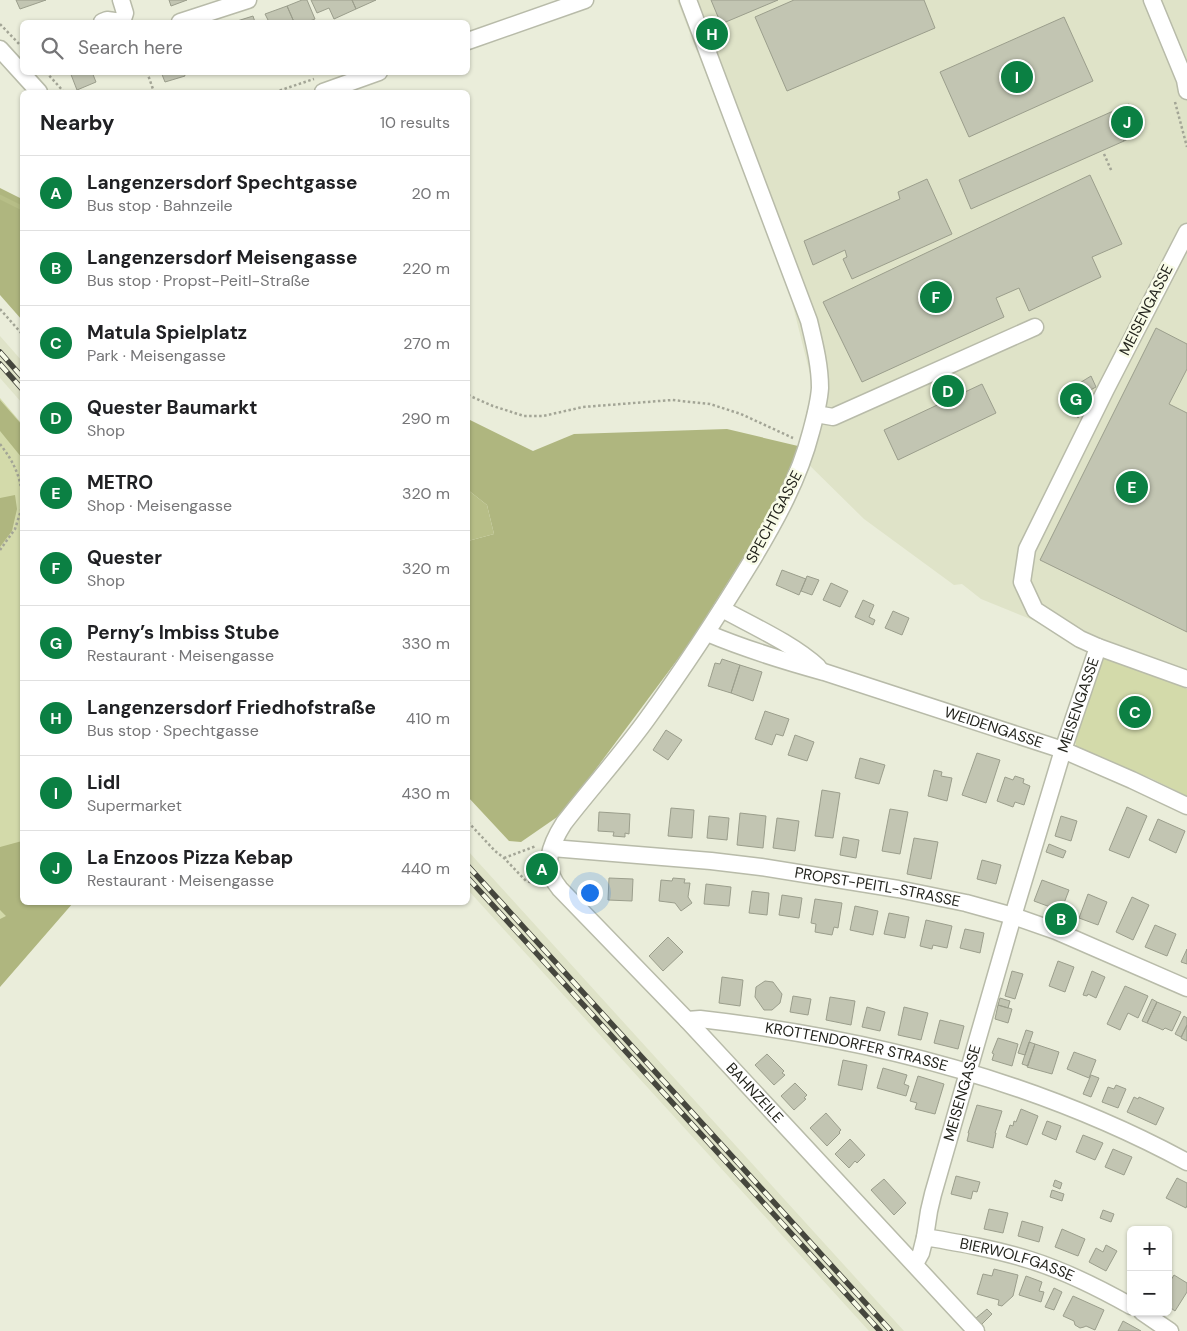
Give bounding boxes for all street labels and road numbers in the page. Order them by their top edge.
street label: MEISENGASSE [1115,261,1177,359]
street label: SPECHTGASSE [741,467,807,567]
street label: MEISENGASSE [1053,655,1104,755]
street label: WEIDENGASSE [942,702,1046,753]
street label: PROPST-PEITL-STRASSE [793,863,962,912]
street label: KROTTENDORFER STRASSE [764,1018,950,1076]
street label: MEISENGASSE [939,1042,985,1143]
street label: BAHNZEILE [721,1058,788,1127]
street label: BIERWOLFGASSE [958,1233,1078,1286]

